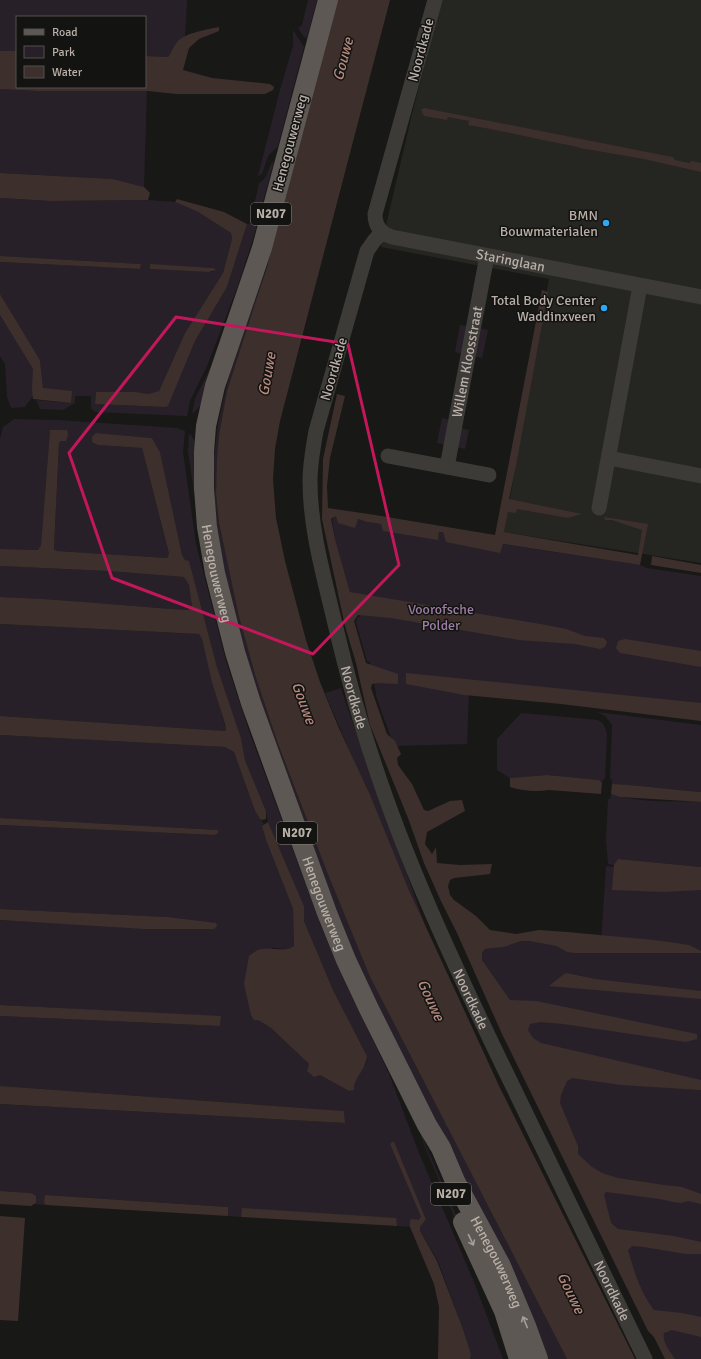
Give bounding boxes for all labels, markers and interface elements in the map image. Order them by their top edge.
legend [16,16,146,88]
street label: Noordkade [404,16,438,84]
text: Road [52,25,78,40]
water label: Gouwe [329,34,358,82]
text: Park [52,45,75,60]
text: Water [52,65,83,80]
street label: Henegouwerweg [269,92,311,194]
road number: N207 [251,203,291,225]
place label: BMN Bouwmaterialen [500,207,598,240]
marker: BMN Bouwmaterialen [601,218,611,228]
street label: Staringlaan [475,245,547,275]
place label: Total Body Center Waddinxveen [491,292,597,325]
marker: Total Body Center Waddinxveen [599,303,609,313]
street label: Willem Kloosstraat [448,305,486,419]
street label: Noordkade [317,335,351,403]
water label: Gouwe [254,349,280,397]
street label: Henegouwerweg [198,523,236,624]
park label: Voorofsche Polder [408,601,474,634]
street label: Noordkade [337,664,371,731]
water label: Gouwe [288,679,320,728]
road number: N207 [277,822,317,844]
street label: Henegouwerweg [299,854,350,954]
street label: Noordkade [450,966,493,1032]
water label: Gouwe [414,976,449,1025]
road number: N207 [431,1183,471,1205]
street label: Henegouwerweg [467,1213,526,1310]
one-way arrow [468,1233,475,1245]
street label: Noordkade [590,1258,634,1324]
water label: Gouwe [553,1269,589,1318]
one-way arrow [520,1317,528,1329]

